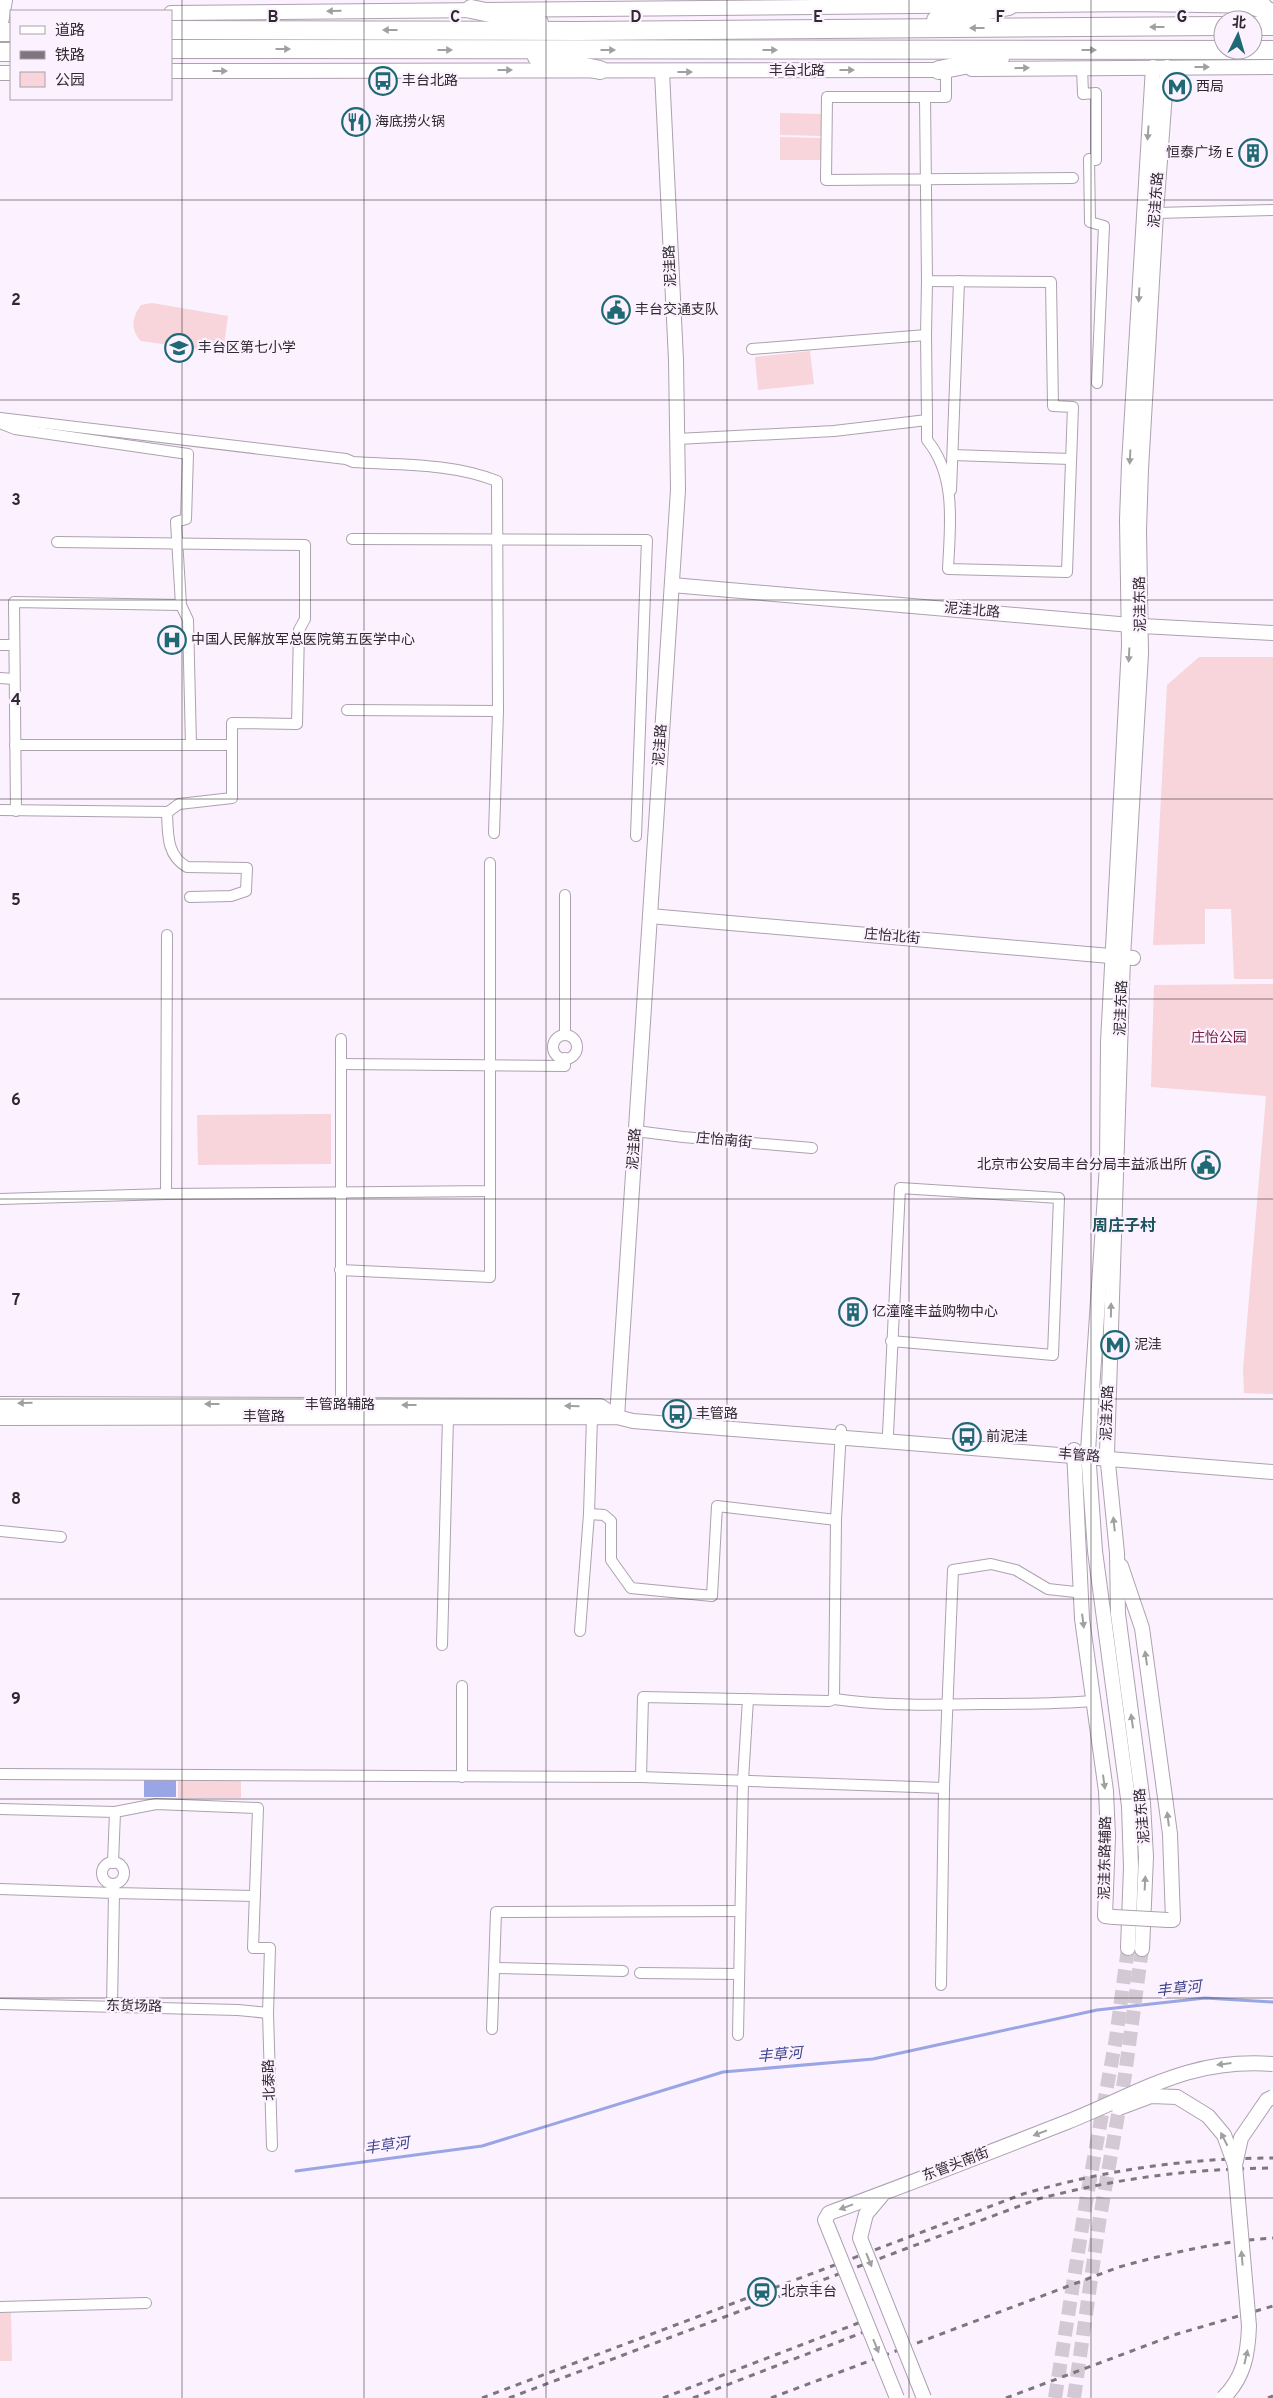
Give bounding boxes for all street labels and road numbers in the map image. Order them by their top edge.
street label: 丰台北路 [769,62,825,80]
street label: 泥洼东路 [1147,171,1167,229]
street label: 泥洼路 [661,245,681,287]
street label: 泥洼东路 [1132,576,1150,632]
street label: 泥洼北路 [943,599,1001,622]
street label: 泥洼路 [651,723,671,767]
street label: 庄怡北街 [863,925,921,948]
street label: 泥洼东路 [1113,980,1131,1036]
street label: 泥洼路 [625,1127,645,1171]
street label: 庄怡南街 [695,1129,753,1152]
street label: 泥洼东路 [1099,1385,1117,1441]
street label: 丰管路辅路 [305,1397,375,1414]
street label: 丰管路 [243,1409,285,1426]
street label: 丰管路 [1057,1446,1101,1466]
street label: 泥洼东路 [1132,1787,1154,1845]
street label: 泥洼东路辅路 [1097,1816,1115,1900]
street label: 东货场路 [106,1997,162,2016]
street label: 北泰路 [260,2059,279,2101]
street label: 东管头南街 [920,2145,992,2185]

